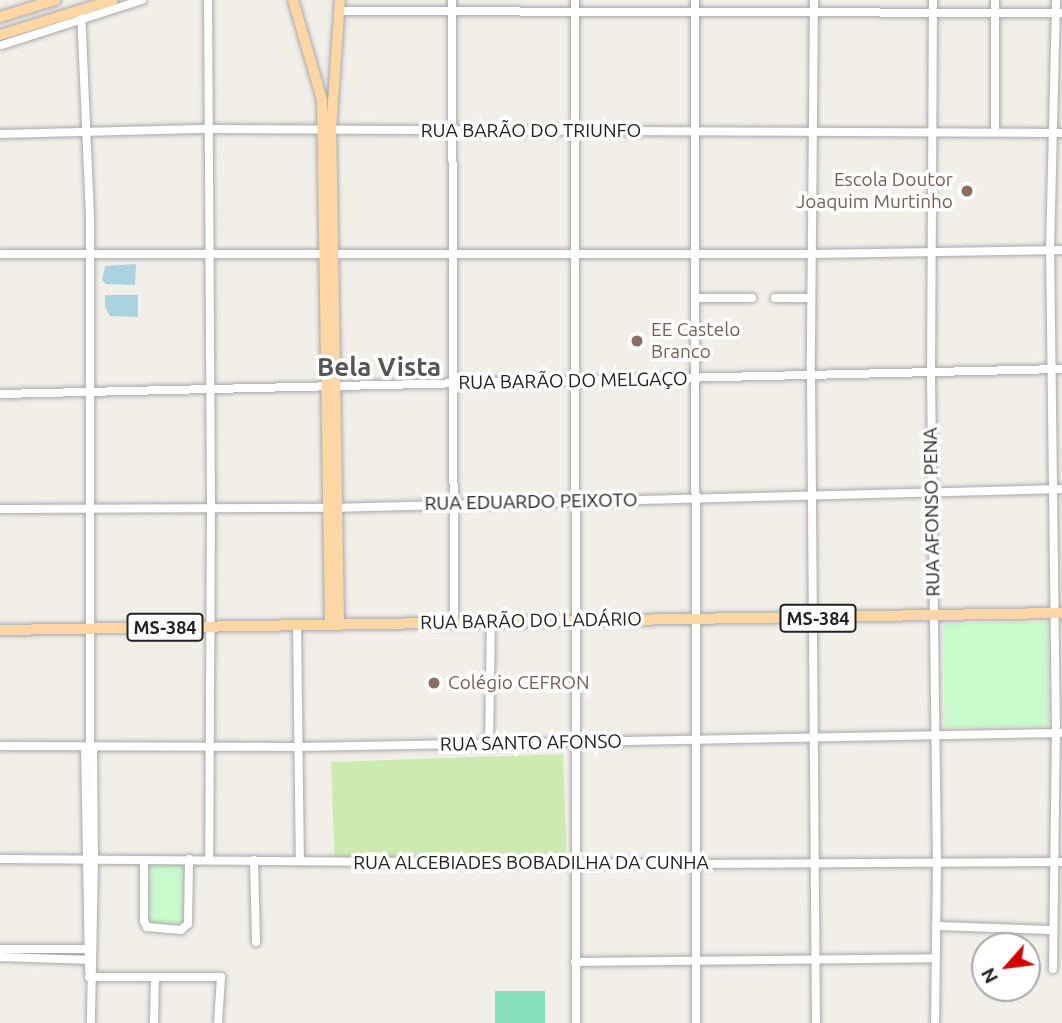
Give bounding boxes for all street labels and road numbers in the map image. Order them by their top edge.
street label: RUA BARÃO DO TRIUNFO [421,120,641,142]
street label: RUA BARÃO DO MELGAÇO [458,368,688,394]
street label: RUA AFONSO PENA [919,427,945,597]
street label: RUA EDUARDO PEIXOTO [424,489,638,515]
road number: MS-384 [780,604,856,632]
street label: RUA BARÃO DO LADÁRIO [420,608,642,634]
road number: MS-384 [127,612,204,642]
street label: RUA SANTO AFONSO [440,730,622,756]
street label: RUA ALCEBIADES BOBADILHA DA CUNHA [353,852,709,874]

